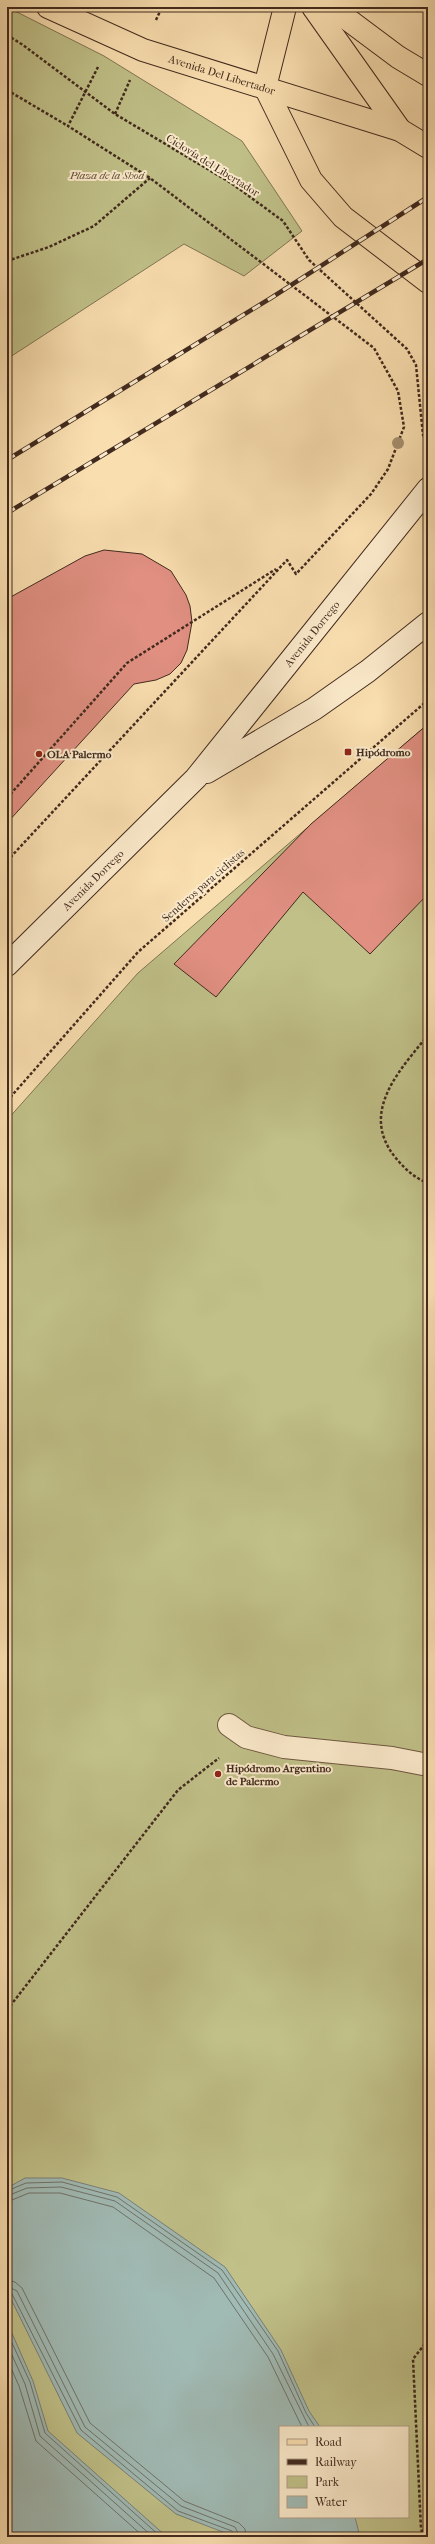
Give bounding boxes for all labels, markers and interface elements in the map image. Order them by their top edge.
street label: Avenida Del Libertador [166,52,277,98]
street label: Ciclovía del Libertador [164,131,262,200]
park label: Plaza de la Shoá [69,169,146,182]
street label: Avenida Dorrego [281,598,343,670]
place label: Hipódromo [356,746,411,759]
marker: Hipódromo [343,747,353,757]
place label: OLA Palermo [47,748,112,761]
marker: OLA Palermo [34,749,44,759]
street label: Senderos para ciclistas [159,846,247,925]
street label: Avenida Dorrego [59,847,127,914]
place label: Hipódromo Argentino de Palermo [226,1762,332,1788]
marker: Hipódromo Argentino de Palermo [213,1769,223,1779]
legend [279,2426,409,2518]
text: Road [315,2435,342,2449]
text: Railway [315,2455,357,2469]
text: Park [315,2475,340,2489]
text: Water [314,2495,348,2509]

